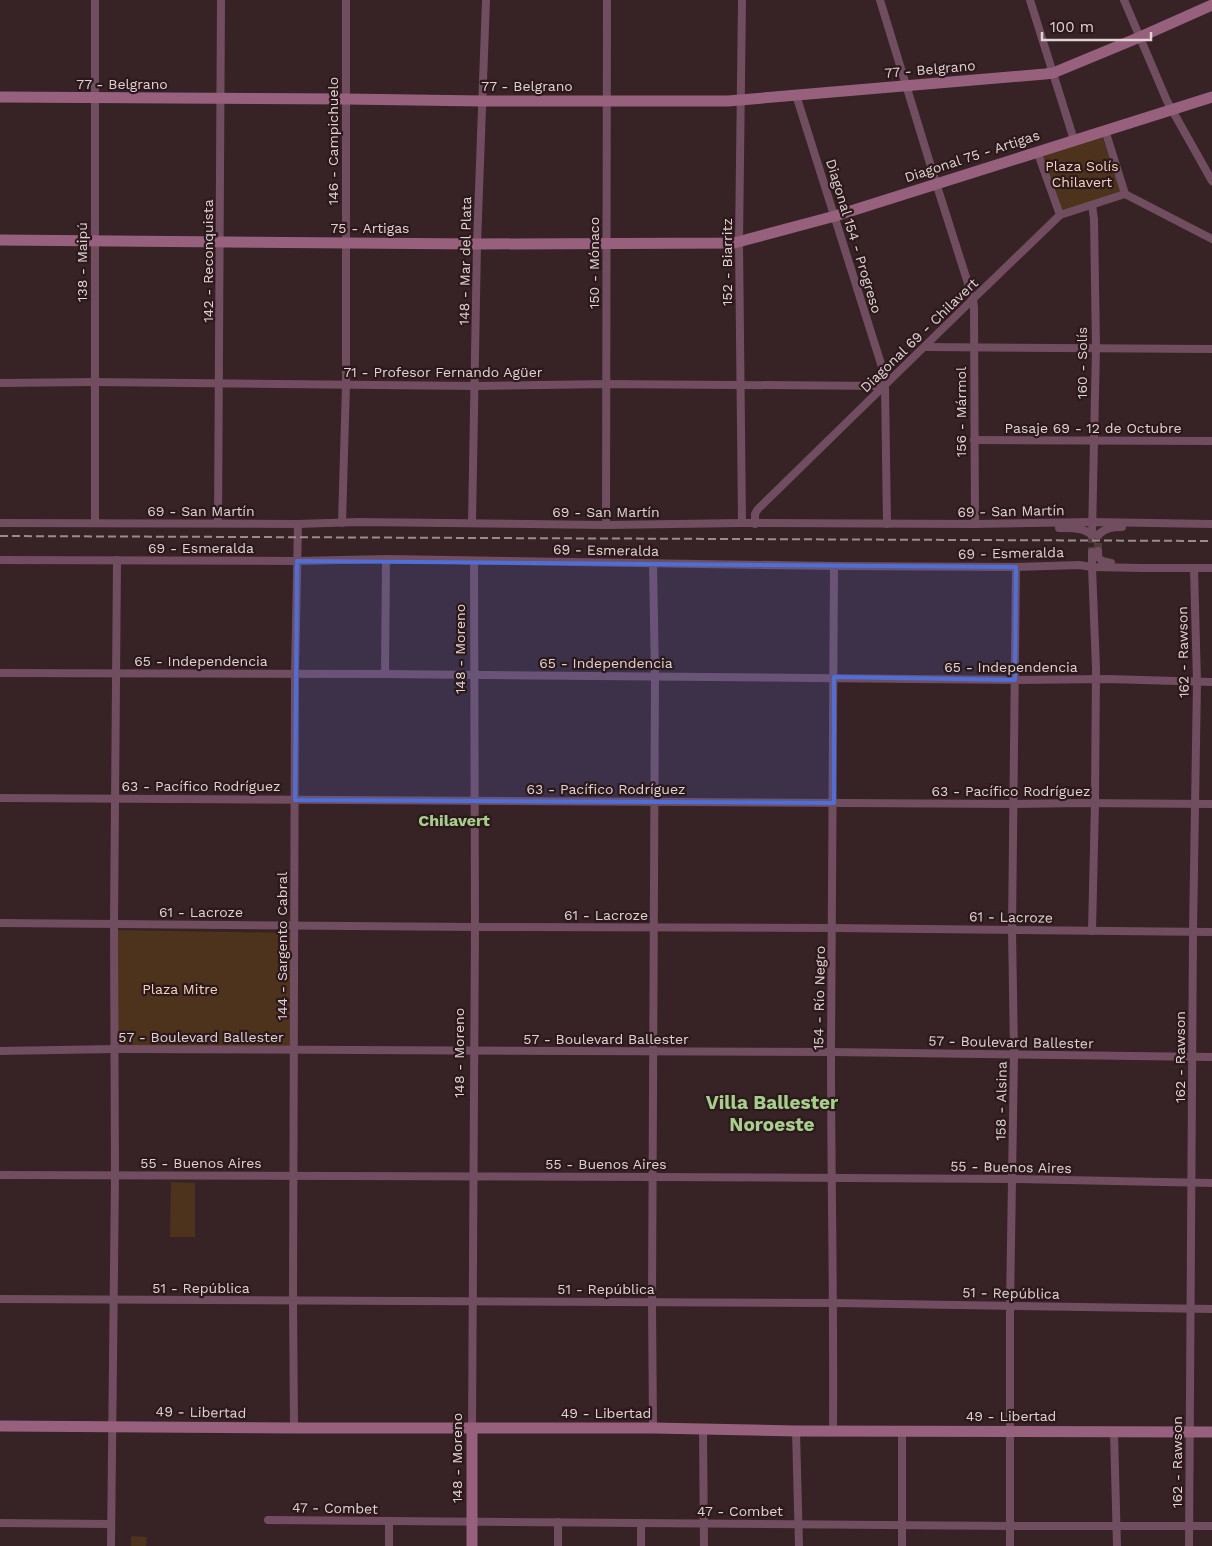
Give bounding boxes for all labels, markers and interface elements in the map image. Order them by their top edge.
scale bar [1042,10,1151,42]
text: 100 m [1050,18,1094,36]
street label: 77 - Belgrano [884,57,976,81]
street label: 77 - Belgrano [76,76,168,92]
street label: 146 - Campichuelo [325,77,341,205]
street label: 77 - Belgrano [481,78,573,94]
street label: Diagonal 75 - Artigas [902,127,1042,185]
street label: Diagonal 154 - Progreso [823,157,885,315]
park label: Plaza Solís Chilavert [1045,158,1119,190]
street label: 148 - Mar del Plata [456,196,474,326]
street label: 142 - Reconquista [200,199,216,323]
street label: 150 - Mónaco [586,217,602,309]
street label: 152 - Biarritz [719,218,735,306]
street label: 75 - Artigas [330,220,410,236]
street label: 138 - Maipú [74,222,90,302]
street label: Diagonal 69 - Chilavert [857,275,981,395]
street label: 160 - Solís [1074,327,1090,399]
street label: 71 - Profesor Fernando Agüer [344,364,543,380]
street label: 156 - Mármol [953,366,969,457]
street label: Pasaje 69 - 12 de Octubre [1004,420,1182,436]
street label: 69 - San Martín [957,502,1065,520]
street label: 69 - San Martín [147,503,255,519]
street label: 69 - San Martín [552,504,660,520]
street label: 69 - Esmeralda [148,540,254,556]
street label: 69 - Esmeralda [553,541,659,559]
street label: 69 - Esmeralda [958,544,1064,562]
street label: 148 - Moreno [452,604,468,694]
street label: 162 - Rawson [1174,606,1192,698]
street label: 65 - Independencia [134,653,268,669]
street label: 65 - Independencia [539,655,673,671]
street label: 65 - Independencia [944,659,1078,675]
street label: 63 - Pacífico Rodríguez [122,778,280,794]
street label: 63 - Pacífico Rodríguez [527,781,685,797]
street label: 63 - Pacífico Rodríguez [932,783,1090,799]
district label: Chilavert [418,811,490,830]
street label: 144 - Sargento Cabral [274,871,290,1020]
street label: 61 - Lacroze [159,904,243,920]
street label: 61 - Lacroze [564,907,648,923]
street label: 61 - Lacroze [969,908,1053,926]
street label: 154 - Río Negro [810,946,828,1050]
park label: Plaza Mitre [142,981,218,997]
street label: 148 - Moreno [451,1008,467,1098]
street label: 162 - Rawson [1172,1011,1188,1103]
street label: 57 - Boulevard Ballester [118,1029,284,1045]
street label: 57 - Boulevard Ballester [523,1031,689,1047]
street label: 57 - Boulevard Ballester [928,1033,1094,1051]
street label: 158 - Alsina [992,1061,1010,1141]
district label: Villa Ballester Noroeste [706,1091,839,1136]
street label: 55 - Buenos Aires [140,1155,262,1171]
street label: 55 - Buenos Aires [545,1156,667,1172]
street label: 55 - Buenos Aires [950,1158,1072,1176]
street label: 51 - República [152,1280,250,1296]
street label: 51 - República [557,1281,655,1297]
street label: 51 - República [962,1284,1060,1302]
street label: 49 - Libertad [156,1403,246,1421]
street label: 49 - Libertad [561,1405,651,1421]
street label: 49 - Libertad [966,1408,1056,1424]
street label: 148 - Moreno [449,1413,465,1503]
street label: 162 - Rawson [1169,1416,1185,1508]
street label: 47 - Combet [292,1499,378,1517]
street label: 47 - Combet [697,1503,783,1519]

